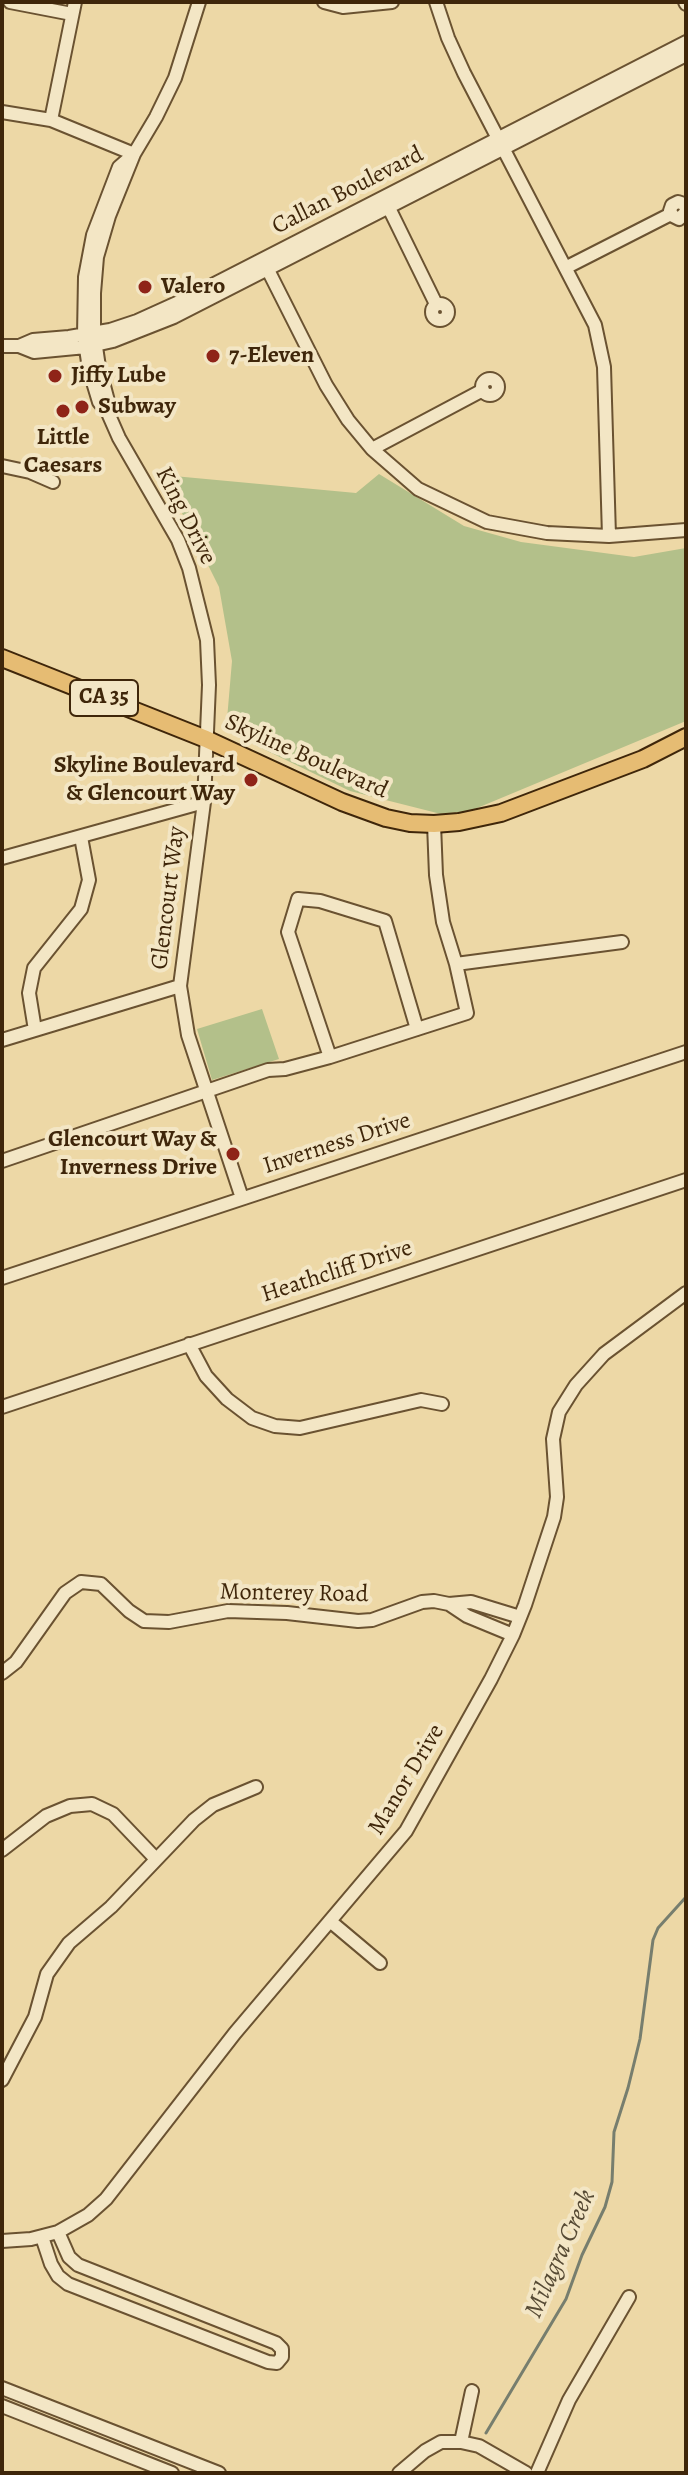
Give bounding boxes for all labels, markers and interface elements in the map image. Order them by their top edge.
street label: Callan Boulevard [268,140,428,242]
place label: Valero [161,273,225,301]
marker: Valero [136,278,154,296]
place label: 7-Eleven [229,342,314,370]
marker: 7-Eleven [204,347,222,365]
place label: Jiffy Lube [71,362,166,390]
marker: Jiffy Lube [46,367,64,385]
place label: Subway [98,393,176,421]
marker: Subway [73,398,91,416]
marker: Little Caesars [54,402,72,420]
place label: Little Caesars [24,424,102,480]
street label: King Drive [148,462,222,570]
road number: CA 35 [70,680,138,716]
street label: Skyline Boulevard [220,708,392,806]
place label: Skyline Boulevard & Glencourt Way [54,752,235,808]
marker: Skyline Boulevard & Glencourt Way [242,771,260,789]
street label: Glencourt Way [146,825,192,971]
street label: Inverness Drive [260,1107,414,1181]
place label: Glencourt Way & Inverness Drive [48,1126,217,1182]
marker: Glencourt Way & Inverness Drive [224,1145,242,1163]
street label: Heathcliff Drive [258,1234,416,1310]
street label: Monterey Road [219,1578,369,1610]
street label: Manor Drive [363,1719,451,1841]
water label: Milagra Creek [519,2185,603,2323]

